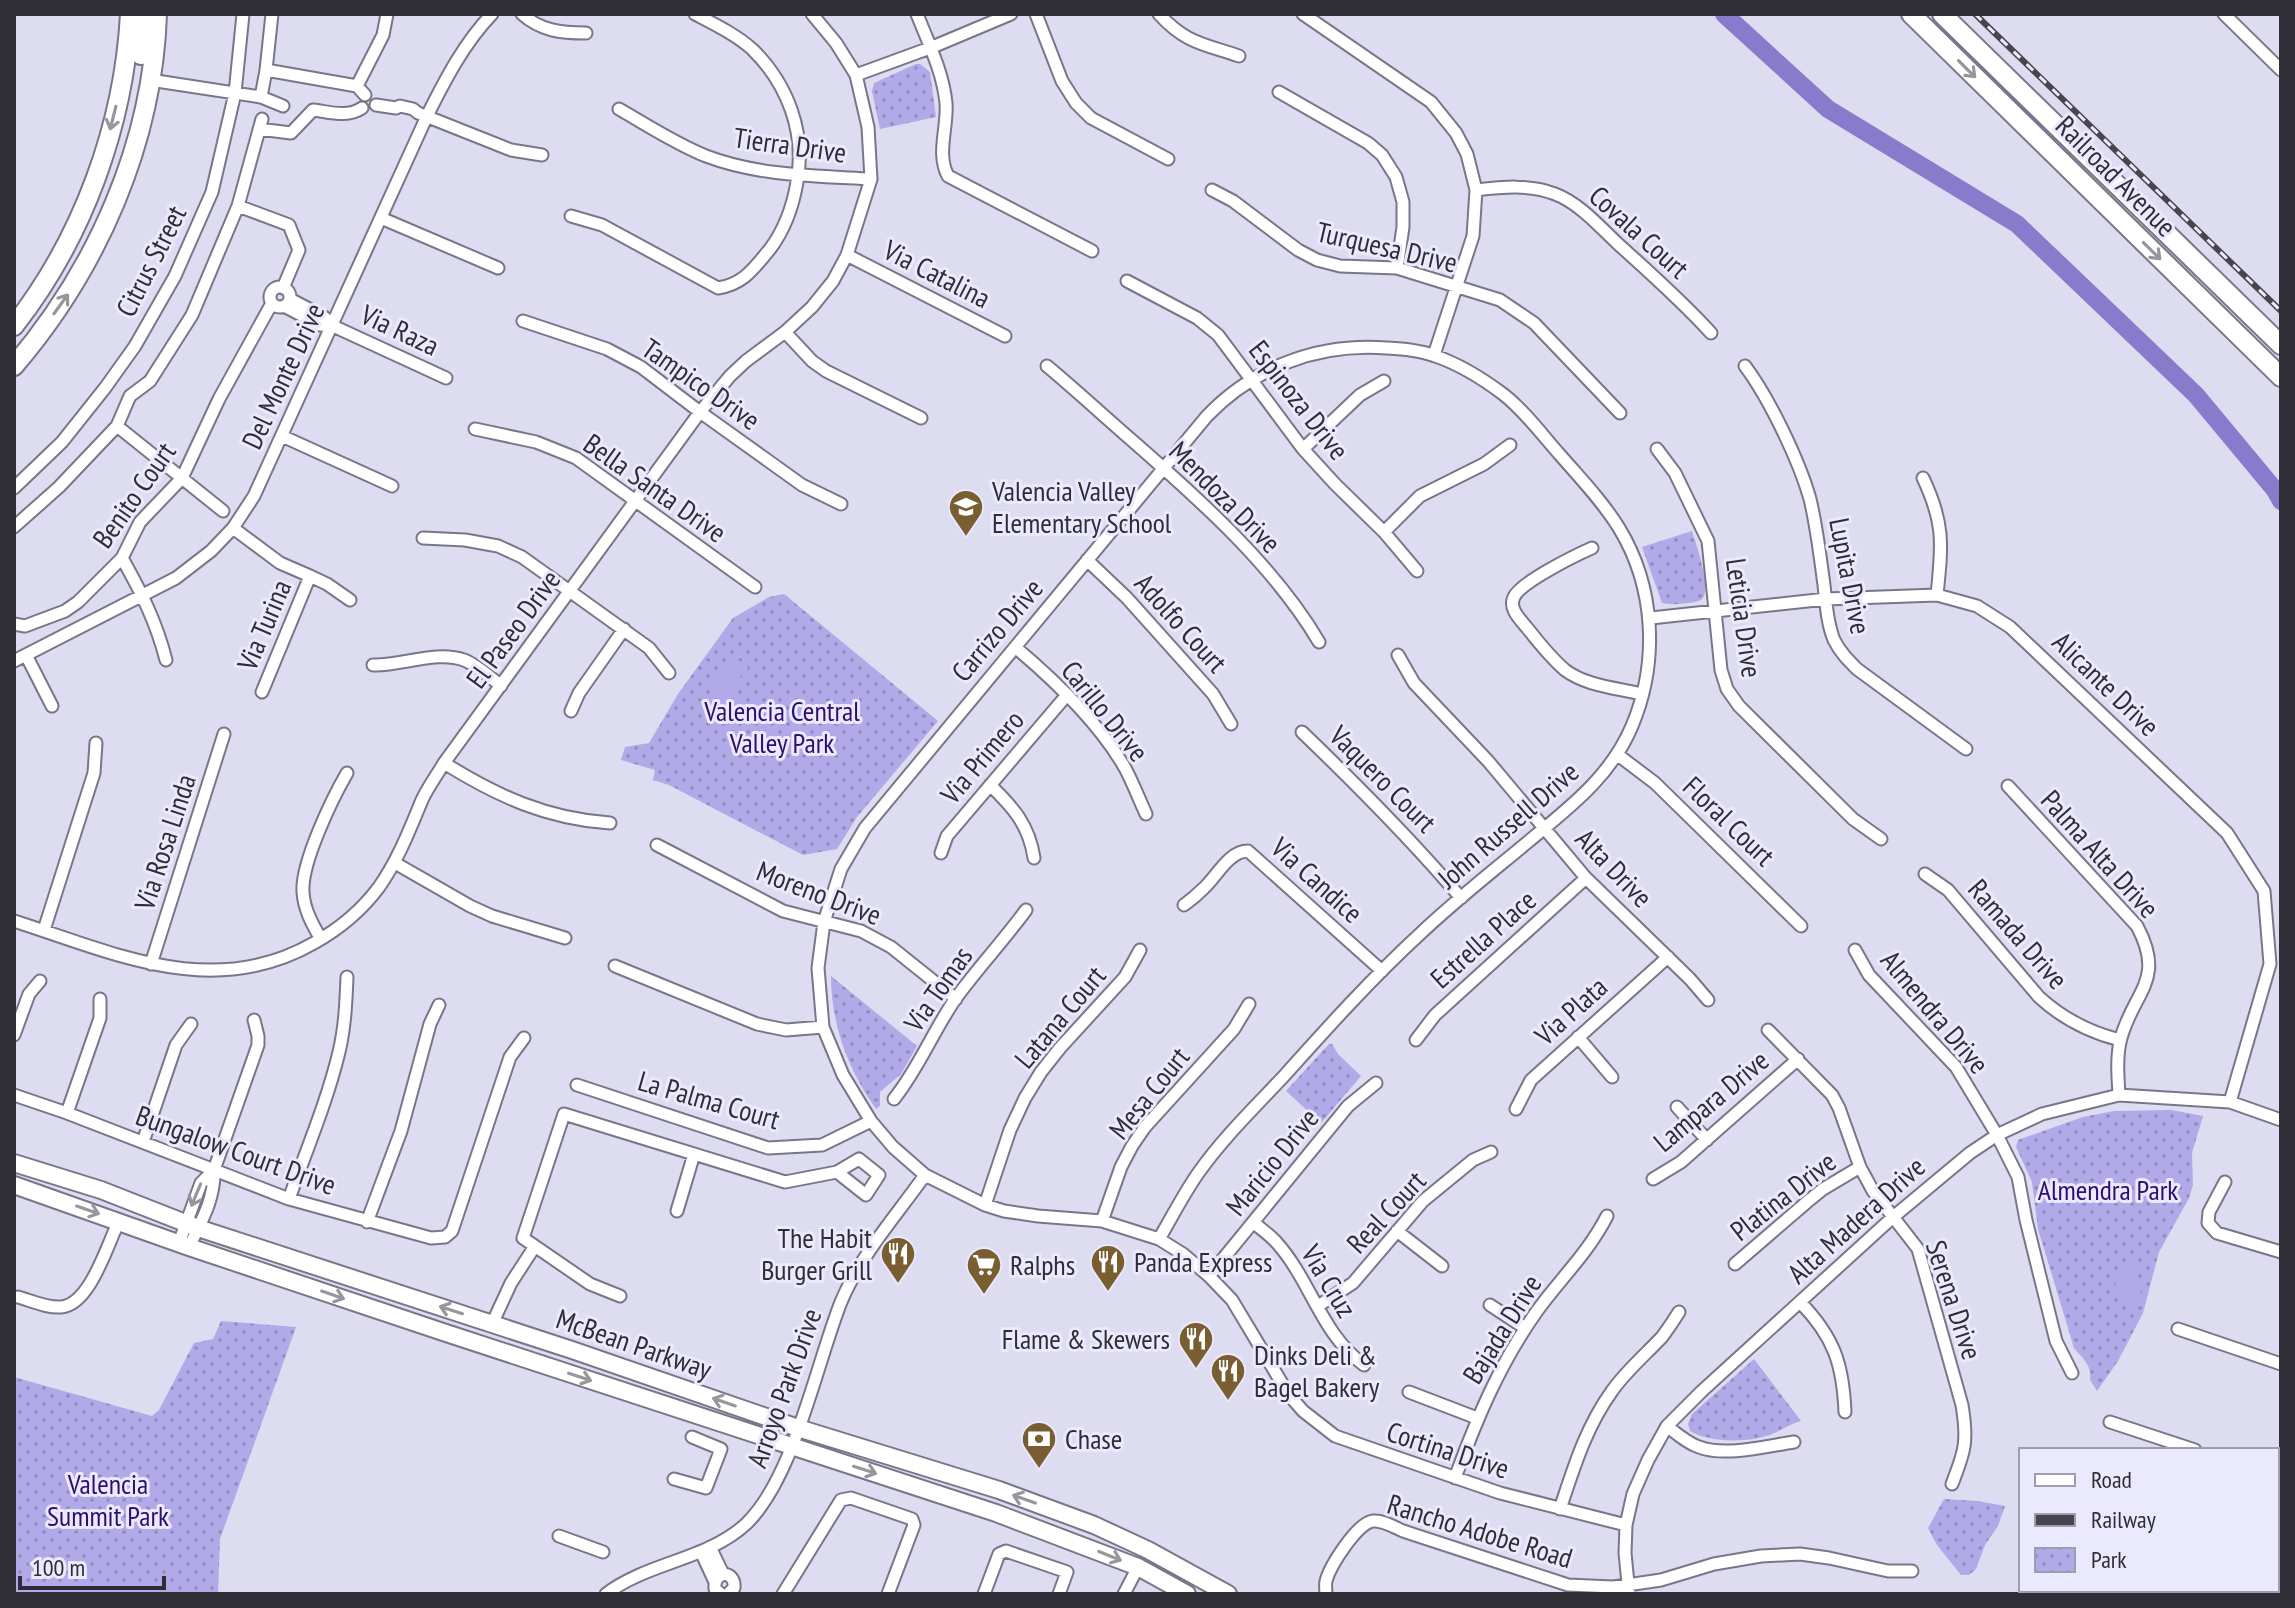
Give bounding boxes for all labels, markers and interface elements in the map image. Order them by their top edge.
one-way arrow [1957,59,1976,78]
one-way arrow [105,105,120,131]
street label: Railroad Avenue [2048,107,2185,244]
street label: Tierra Drive [731,118,849,171]
street label: Covala Court [1582,177,1697,286]
street label: Citrus Street [107,199,194,323]
street label: Turquesa Drive [1313,212,1461,281]
street label: Via Catalina [877,231,997,316]
one-way arrow [2142,241,2161,260]
one-way arrow [52,294,69,315]
street label: Via Raza [354,295,445,364]
street label: Del Monte Drive [233,297,332,455]
street label: Tampico Drive [635,329,768,438]
street label: Espinoza Drive [1241,332,1358,467]
street label: Bella Santa Drive [577,425,734,550]
street label: Mendoza Drive [1161,433,1289,561]
street label: Benito Court [84,434,184,555]
place label: Valencia Valley Elementary School [991,472,1172,541]
school or university icon: Valencia Valley Elementary School [947,488,985,538]
street label: Lupita Drive [1821,515,1880,637]
street label: Leticia Drive [1718,556,1771,680]
street label: El Paseo Drive [457,562,568,695]
street label: Adolfo Court [1127,565,1236,680]
street label: Carrizo Drive [943,570,1051,689]
street label: Via Turina [228,574,299,677]
street label: Alicante Drive [2045,623,2168,744]
street label: Carillo Drive [1053,653,1157,769]
park label: Valencia Central Valley Park [703,692,860,761]
street label: Via Primero [931,702,1032,812]
street label: Vaquero Court [1321,716,1445,840]
street label: John Russell Drive [1429,753,1586,897]
street label: Floral Court [1676,768,1783,874]
street label: Via Rosa Linda [125,769,204,915]
street label: Palma Alta Drive [2033,782,2168,925]
street label: Alta Drive [1568,820,1661,915]
street label: Via Candice [1263,828,1371,931]
street label: Moreno Drive [752,852,887,933]
street label: Ramada Drive [1960,871,2076,996]
street label: Estrella Place [1422,881,1543,996]
street label: Via Tomas [894,939,980,1039]
street label: Almendra Drive [1873,942,1998,1081]
street label: Latana Court [1006,957,1114,1076]
street label: Via Plata [1526,968,1615,1054]
street label: Mesa Court [1100,1039,1197,1146]
street label: Lampara Drive [1645,1042,1776,1160]
street label: La Palma Court [634,1062,785,1137]
street label: Bungalow Court Drive [131,1096,341,1203]
street label: Maricio Drive [1217,1100,1326,1223]
street label: Platina Drive [1722,1143,1843,1248]
street label: Alta Madera Drive [1779,1148,1932,1291]
street label: Real Court [1338,1162,1433,1261]
park label: Almendra Park [2038,1171,2178,1208]
one-way arrow [188,1182,203,1207]
one-way arrow [75,1204,99,1218]
place label: The Habit Burger Grill [761,1219,872,1288]
restaurant icon: The Habit Burger Grill [879,1235,917,1285]
street label: Serena Drive [1918,1236,1991,1364]
street label: Via Cruz [1293,1237,1366,1324]
restaurant icon: Panda Express [1089,1243,1127,1293]
place label: Panda Express [1134,1243,1273,1280]
supermarket icon: Ralphs [965,1246,1003,1296]
place label: Ralphs [1010,1246,1075,1283]
street label: Bajada Drive [1454,1267,1550,1390]
one-way arrow [321,1289,346,1304]
street label: McBean Parkway [552,1300,717,1388]
one-way arrow [439,1302,464,1317]
street label: Arroyo Park Drive [738,1303,829,1472]
place label: Flame & Skewers [1002,1320,1170,1357]
restaurant icon: Flame & Skewers [1177,1320,1215,1370]
place label: Dinks Deli & Bagel Bakery [1254,1336,1380,1405]
restaurant icon: Dinks Deli & Bagel Bakery [1209,1352,1247,1402]
one-way arrow [567,1370,593,1385]
one-way arrow [712,1394,737,1409]
street label: Cortina Drive [1382,1412,1514,1487]
bank icon: Chase [1020,1420,1058,1470]
place label: Chase [1065,1420,1122,1457]
legend [2019,1448,2279,1592]
one-way arrow [852,1463,877,1478]
text: Road [2091,1464,2132,1495]
park label: Valencia Summit Park [47,1465,169,1534]
street label: Rancho Adobe Road [1383,1485,1577,1576]
one-way arrow [1012,1491,1037,1505]
text: Railway [2091,1504,2156,1535]
scale bar [20,1540,164,1590]
text: Park [2091,1544,2127,1575]
one-way arrow [1097,1550,1122,1564]
text: 100 m [32,1552,85,1583]

